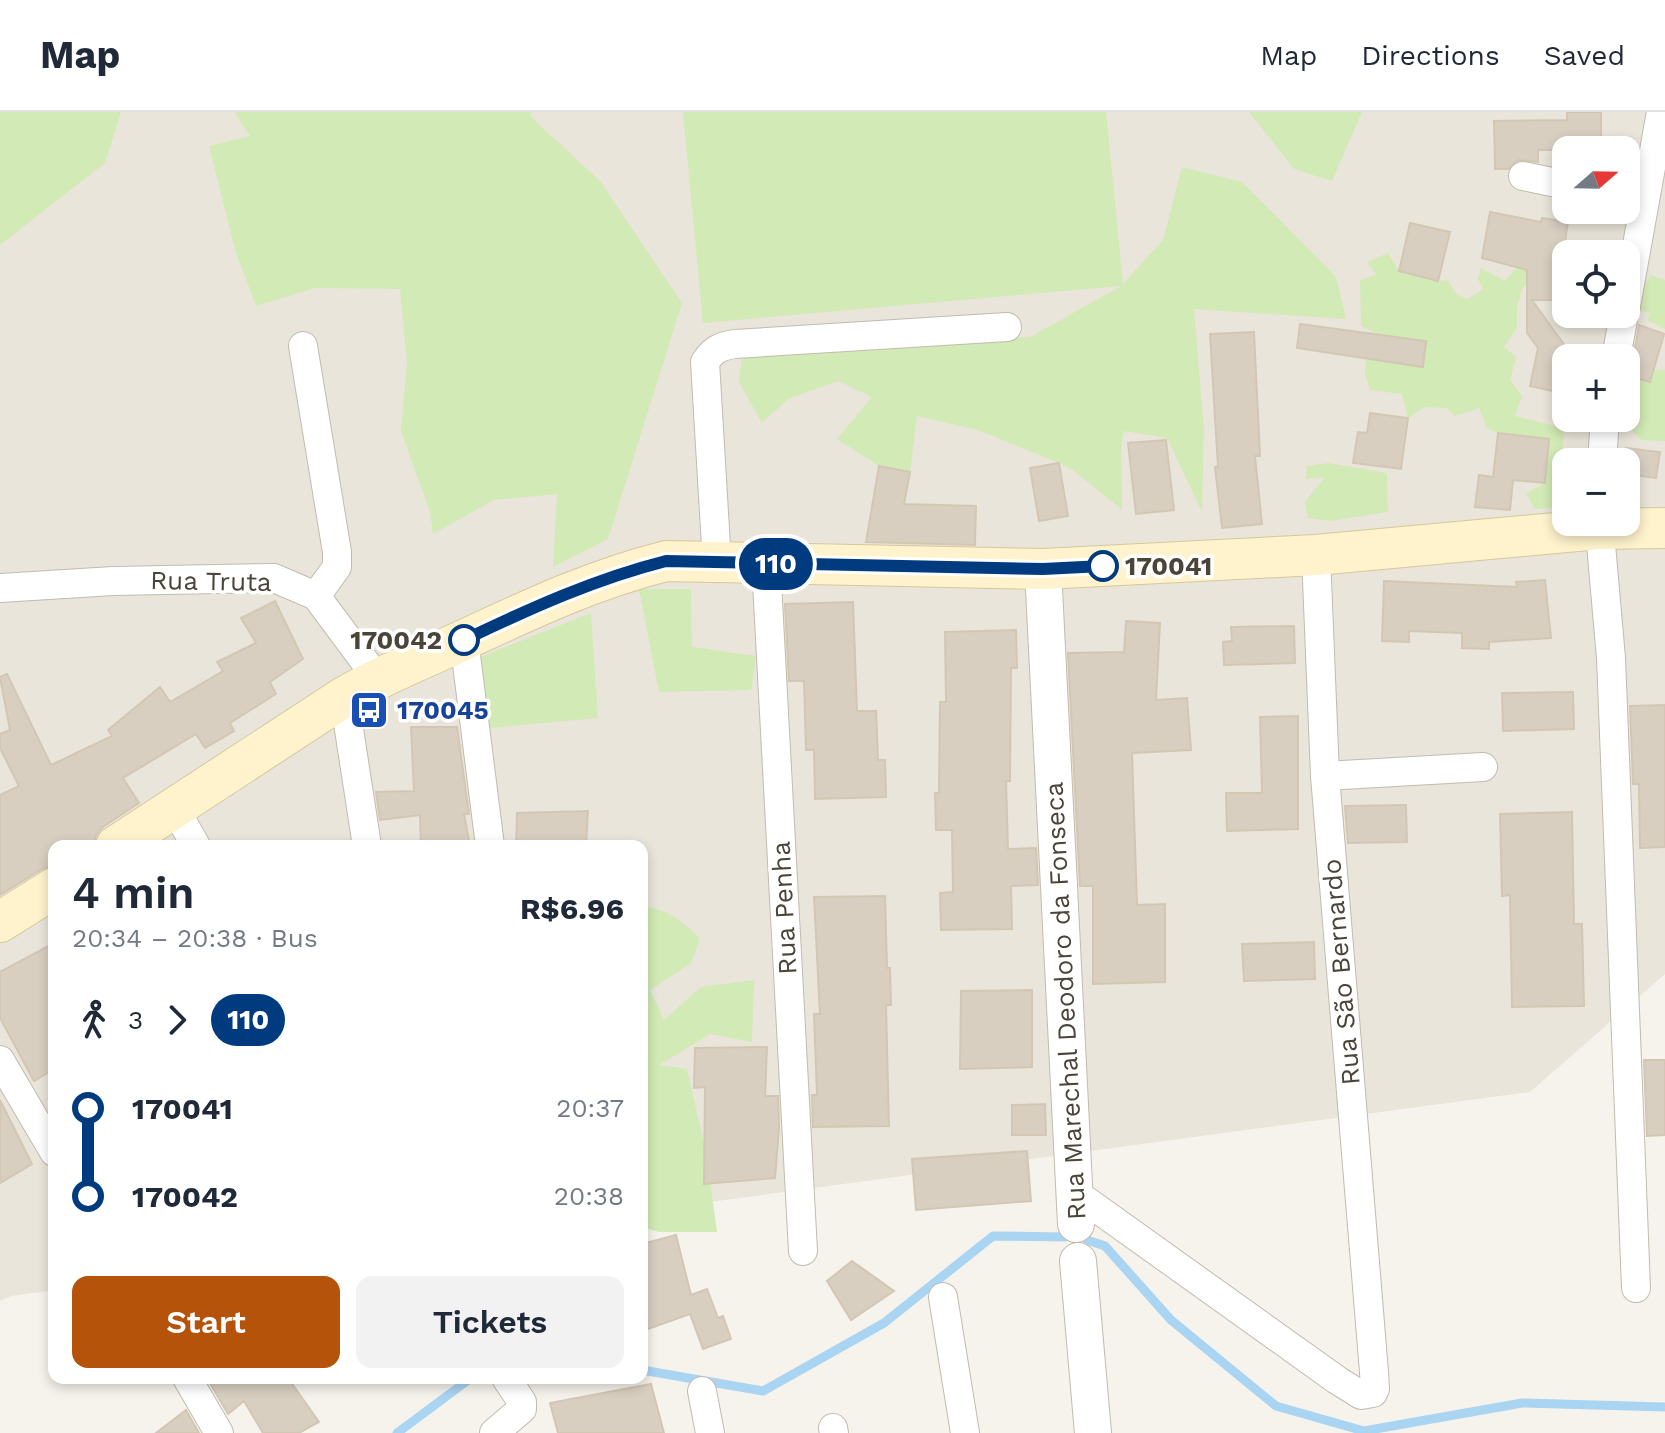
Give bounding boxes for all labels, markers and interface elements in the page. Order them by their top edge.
text: Map [40,33,120,77]
text: Map [1260,39,1317,72]
text: Directions [1361,39,1500,72]
text: Saved [1544,39,1625,72]
north arrow [1552,136,1640,224]
map controls [1552,136,1640,536]
button: locate [1552,240,1640,328]
button: + [1552,344,1640,432]
button: − [1552,448,1640,536]
line badge: 110 [730,538,822,590]
text: 110 [755,547,797,580]
marker: 170041 [1088,551,1118,581]
place label: 170041 [1125,551,1212,581]
street label: Rua Truta [150,565,272,597]
place label: 170042 [350,625,442,655]
marker: 170042 [449,625,479,655]
bus stop icon: 170045 [348,689,390,731]
place label: 170045 [397,695,489,725]
street label: Rua Marechal Deodoro da Fonseca [1039,781,1091,1221]
street label: Rua Penha [766,840,802,975]
street label: Rua São Bernardo [1316,858,1366,1086]
text: 4 min [72,867,195,919]
text: R$6.96 [520,891,624,926]
text: 20:34 – 20:38 · Bus [72,923,318,953]
icon: walk [72,998,116,1042]
icon: forward [155,998,199,1042]
text: 110 [227,1003,269,1036]
text: 3 [128,1005,143,1035]
text: 170041 [132,1091,233,1126]
text: 20:37 [556,1093,624,1123]
text: 170042 [132,1179,238,1214]
text: 20:38 [554,1181,624,1211]
button: Start [72,1276,340,1368]
button: Tickets [356,1276,624,1368]

